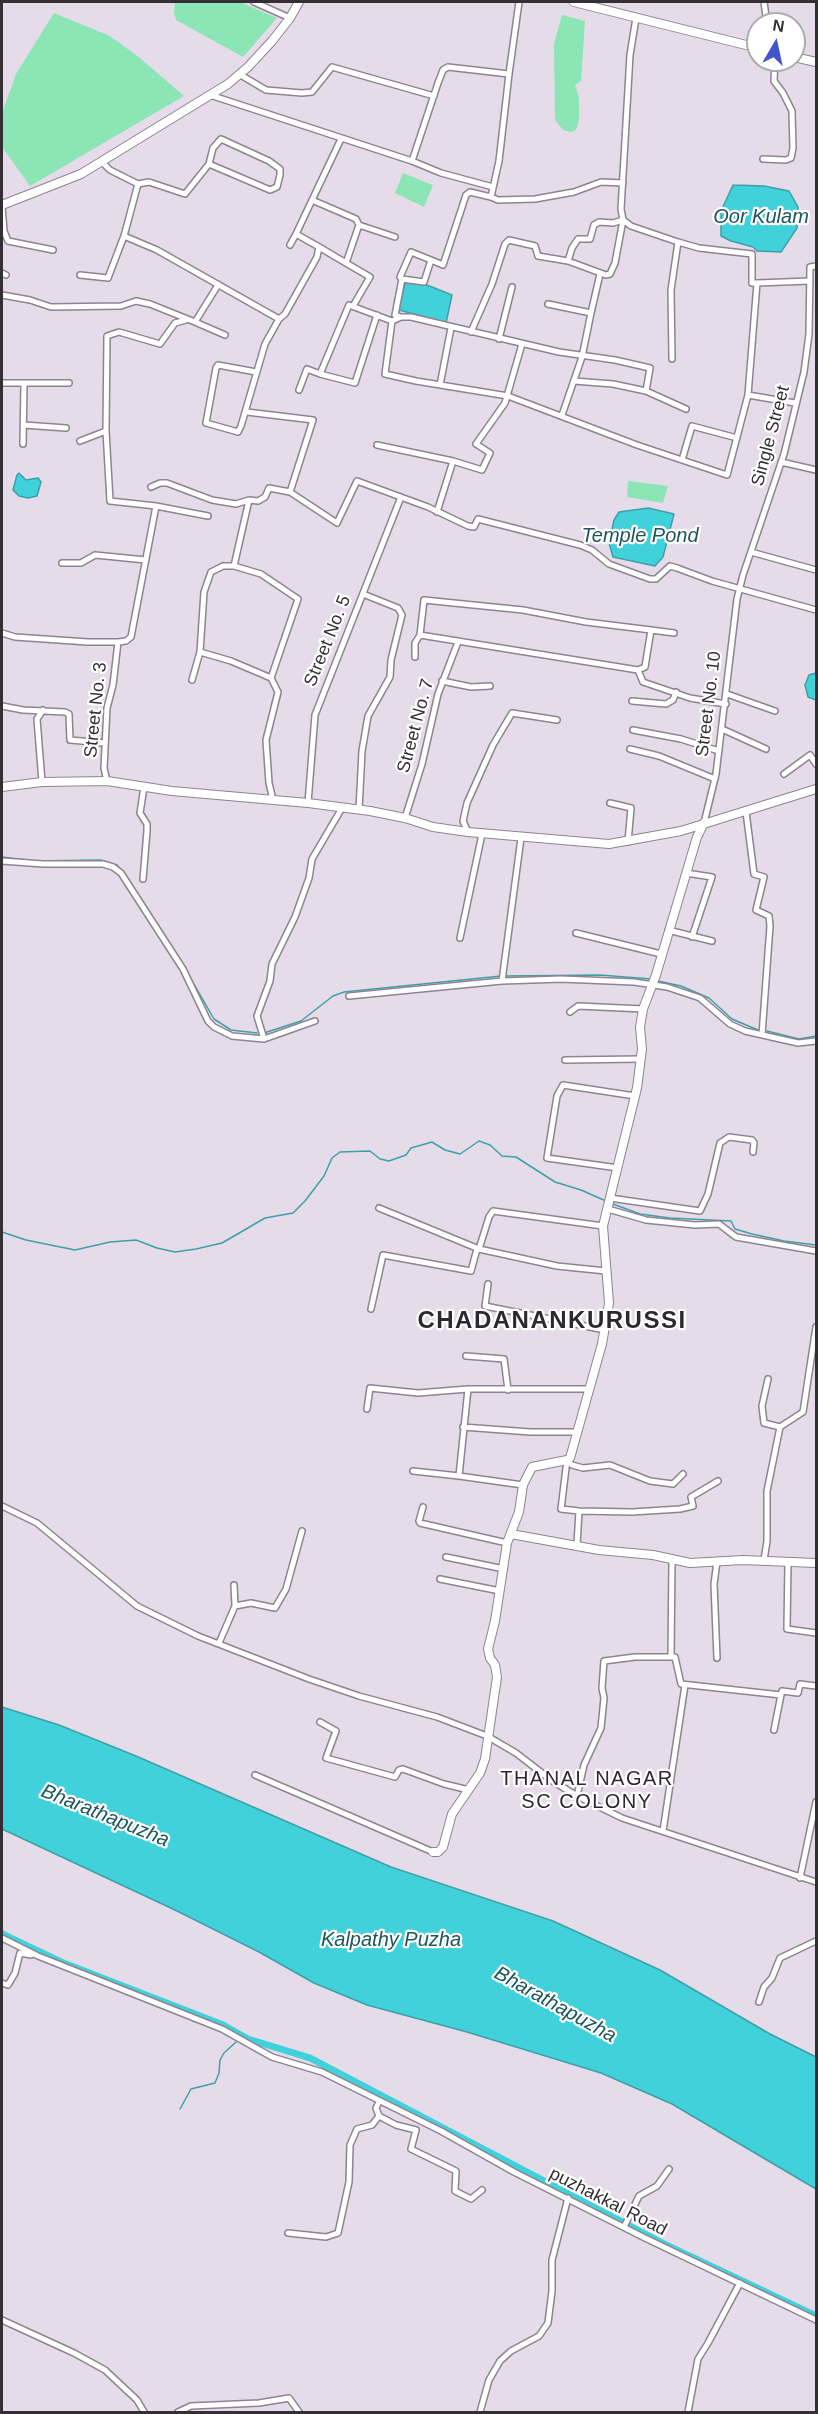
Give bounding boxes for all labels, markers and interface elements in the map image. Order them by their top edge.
north arrow [746,12,806,72]
text: N [772,16,786,35]
water label: Oor Kulam [713,205,809,229]
street label: Single Street [747,383,795,489]
water label: Temple Pond [581,524,699,548]
street label: Street No. 5 [300,592,356,690]
street label: Street No. 10 [692,650,726,758]
street label: Street No. 3 [80,661,112,759]
street label: Street No. 7 [393,677,439,775]
district label: CHADANANKURUSSI [417,1307,687,1335]
district label: THANAL NAGAR SC COLONY [500,1767,674,1814]
water label: Bharathapuzha [38,1779,172,1853]
water label: Kalpathy Puzha [321,1928,461,1952]
water label: Bharathapuzha [490,1962,620,2048]
street label: puzhakkal Road [546,2163,670,2241]

